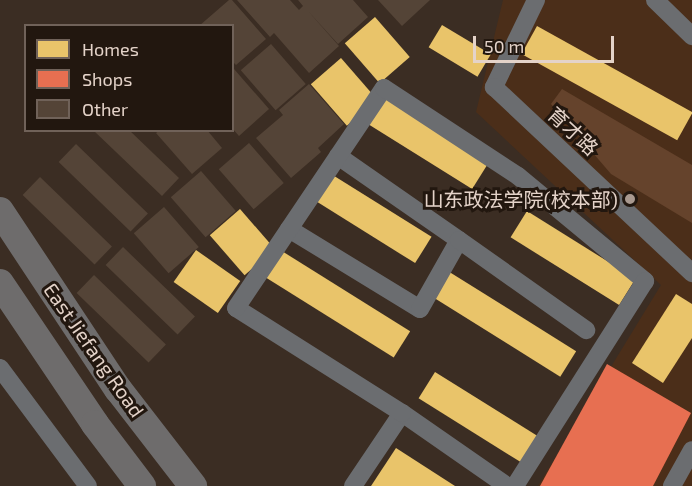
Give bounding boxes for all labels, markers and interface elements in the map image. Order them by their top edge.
legend [24,24,234,132]
scale bar [476,24,617,62]
text: 50 m [484,35,524,57]
text: Homes [82,38,139,60]
text: Shops [82,68,132,90]
text: Other [82,98,128,120]
street label: 育才路 [543,102,603,160]
place label: 山东政法学院(校本部) [424,187,618,211]
marker: 山东政法学院(校本部) [623,192,637,206]
street label: East Jiefang Road [39,278,149,422]

